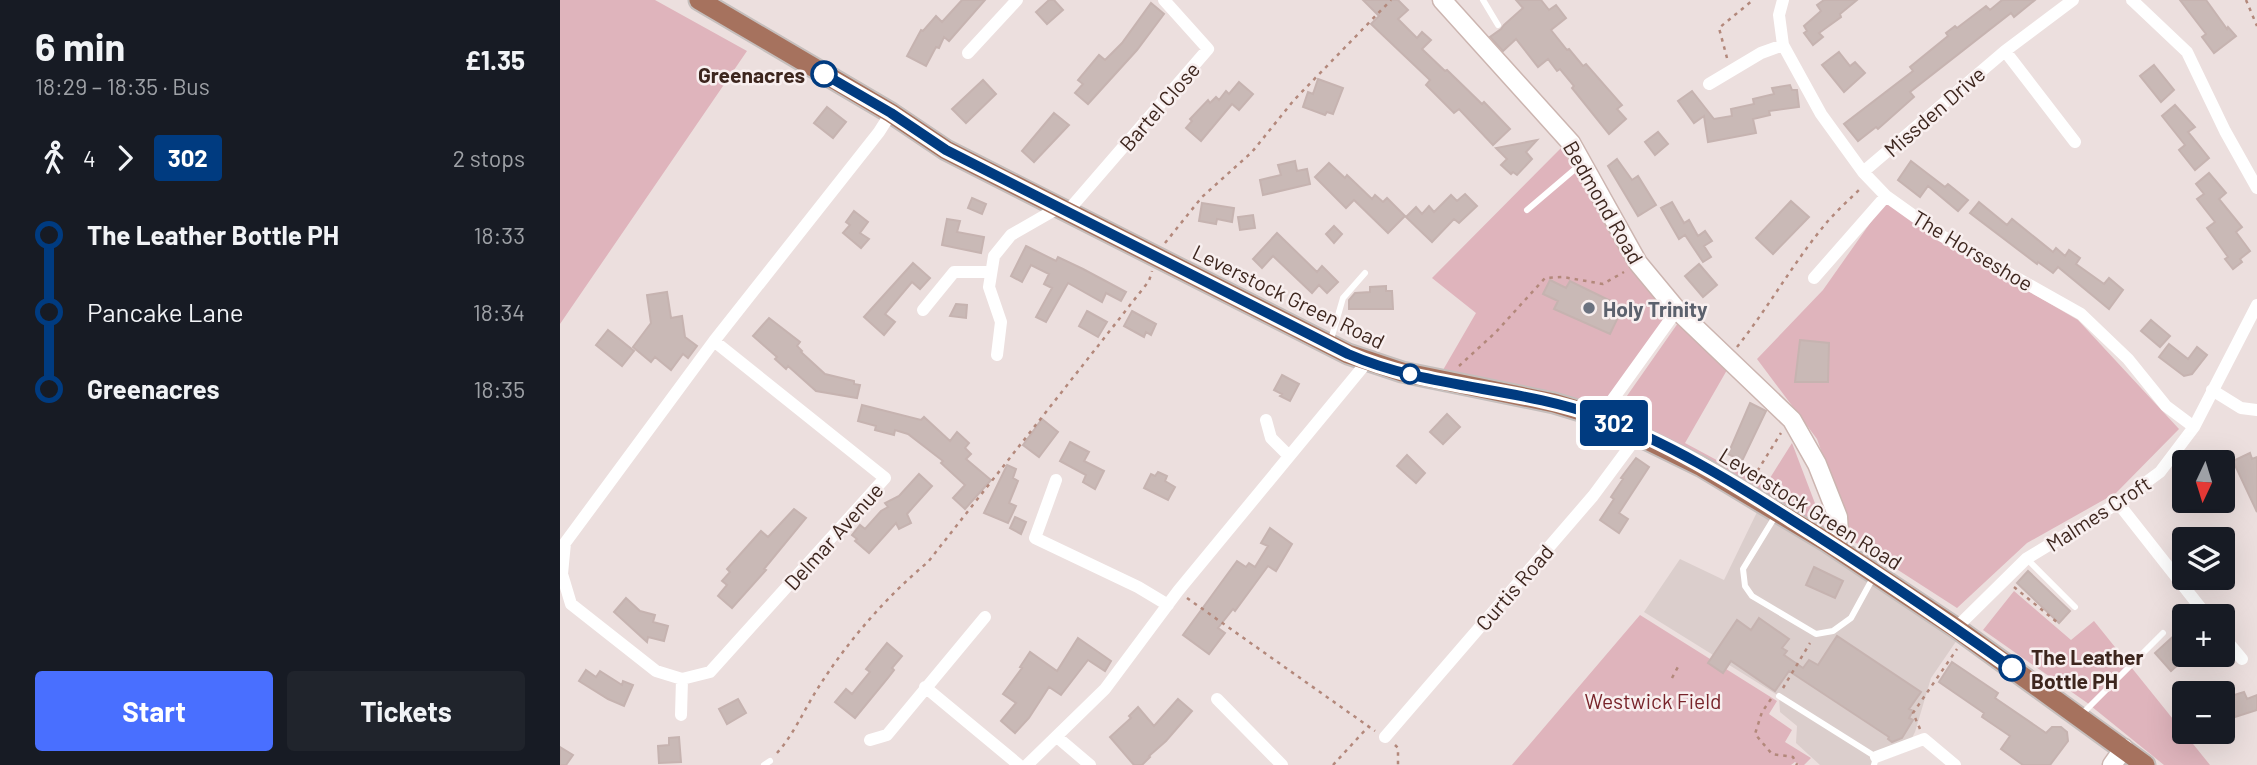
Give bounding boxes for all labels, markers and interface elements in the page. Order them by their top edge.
text: 6 min [35,23,125,69]
text: £1.35 [465,44,525,75]
street label: Bartel Close [1114,56,1204,156]
street label: Missden Drive [1879,60,1989,162]
marker: Greenacres [811,61,837,87]
place label: Greenacres [698,62,805,87]
text: 18:29 – 18:35 · Bus [35,72,210,100]
street label: Bedmond Road [1559,136,1649,268]
icon: walk [35,139,73,177]
icon: forward [106,139,144,177]
text: 302 [168,143,208,172]
text: 4 [83,144,96,172]
text: 2 stops [453,144,525,172]
street label: The Horseshoe [1908,204,2038,296]
text: The Leather Bottle PH [87,219,339,250]
text: 18:33 [473,221,525,249]
street label: Leverstock Green Road [1189,239,1389,353]
text: Pancake Lane [87,296,244,327]
place label: Holy Trinity [1603,296,1708,321]
text: 18:34 [473,298,525,326]
marker: Holy Trinity [1581,300,1597,316]
unlabelled marker [1400,364,1420,384]
text: Greenacres [87,373,220,404]
text: 18:35 [474,375,525,403]
line badge: 302 [1574,400,1654,446]
text: 302 [1594,408,1634,437]
street label: Leverstock Green Road [1715,442,1907,574]
north arrow [2172,450,2235,513]
map controls [2172,450,2235,744]
street label: Malmes Croft [2041,470,2155,556]
street label: Delmar Avenue [778,477,888,595]
button: layers [2172,527,2235,590]
street label: Curtis Road [1470,539,1558,635]
button: + [2172,604,2235,667]
place label: The Leather Bottle PH [2031,644,2144,693]
marker: The Leather Bottle PH [1999,655,2025,681]
button: Start [35,671,273,751]
button: Tickets [287,671,525,751]
button: − [2172,681,2235,744]
park label: Westwick Field [1584,688,1722,713]

